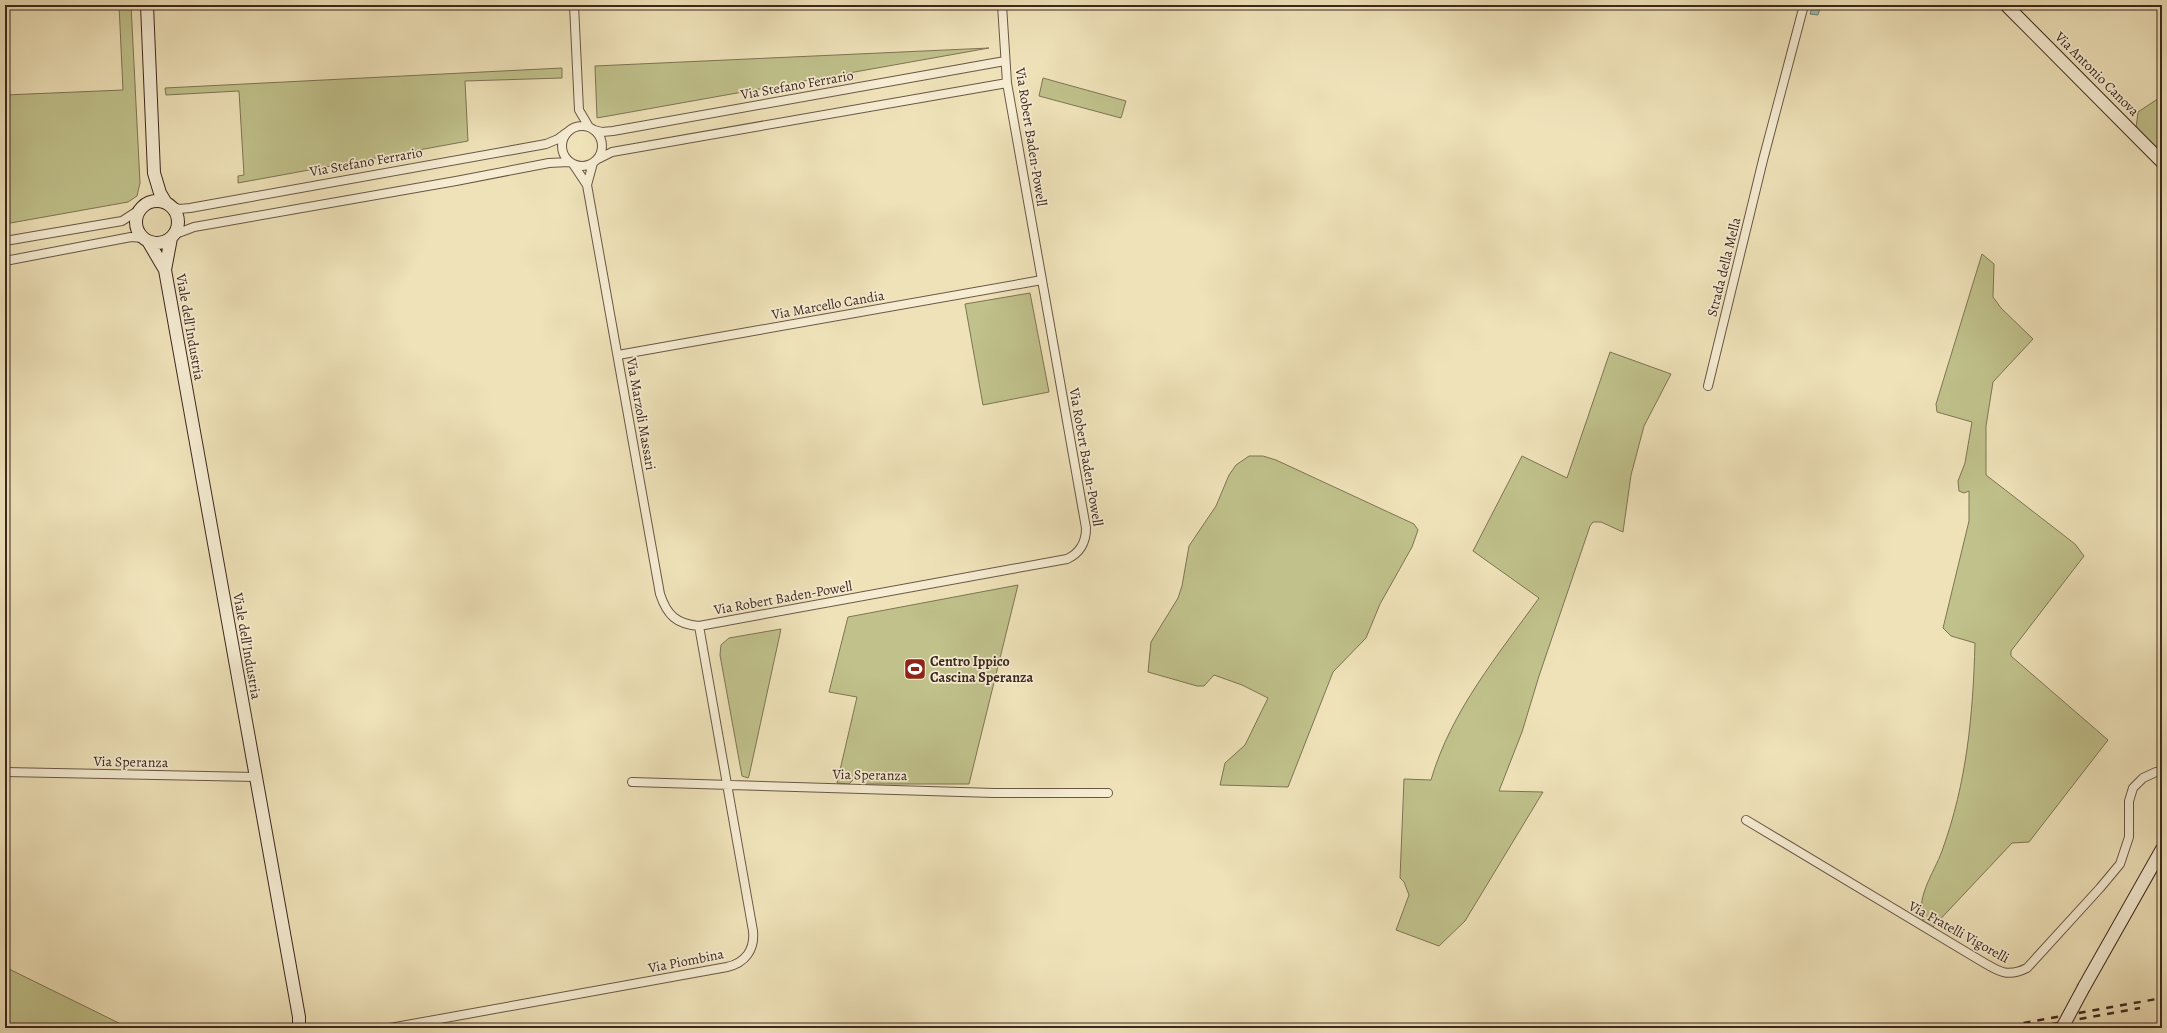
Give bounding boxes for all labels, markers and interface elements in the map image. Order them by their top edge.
street label: Via Antonio Canova [2050,27,2144,121]
street label: Via Robert Baden-Powell [1010,65,1051,208]
street label: Via Stefano Ferrario [738,66,855,104]
street label: Via Stefano Ferrario [307,143,424,181]
street label: Strada della Mella [1702,215,1746,319]
street label: Viale dell'Industria [171,271,209,382]
street label: Via Marcello Candia [769,286,886,324]
street label: Via Marzoli Massari [622,355,660,472]
street label: Via Robert Baden-Powell [1064,385,1108,528]
street label: Via Robert Baden-Powell [711,576,854,620]
street label: Viale dell'Industria [228,590,266,701]
place label: Centro Ippico Cascina Speranza [930,652,1033,687]
sports icon: Centro Ippico Cascina Speranza [902,656,928,682]
street label: Via Speranza [92,752,169,772]
street label: Via Speranza [831,765,908,785]
street label: Via Fratelli Vigorelli [1904,896,2013,968]
street label: Via Piombina [646,944,726,978]

